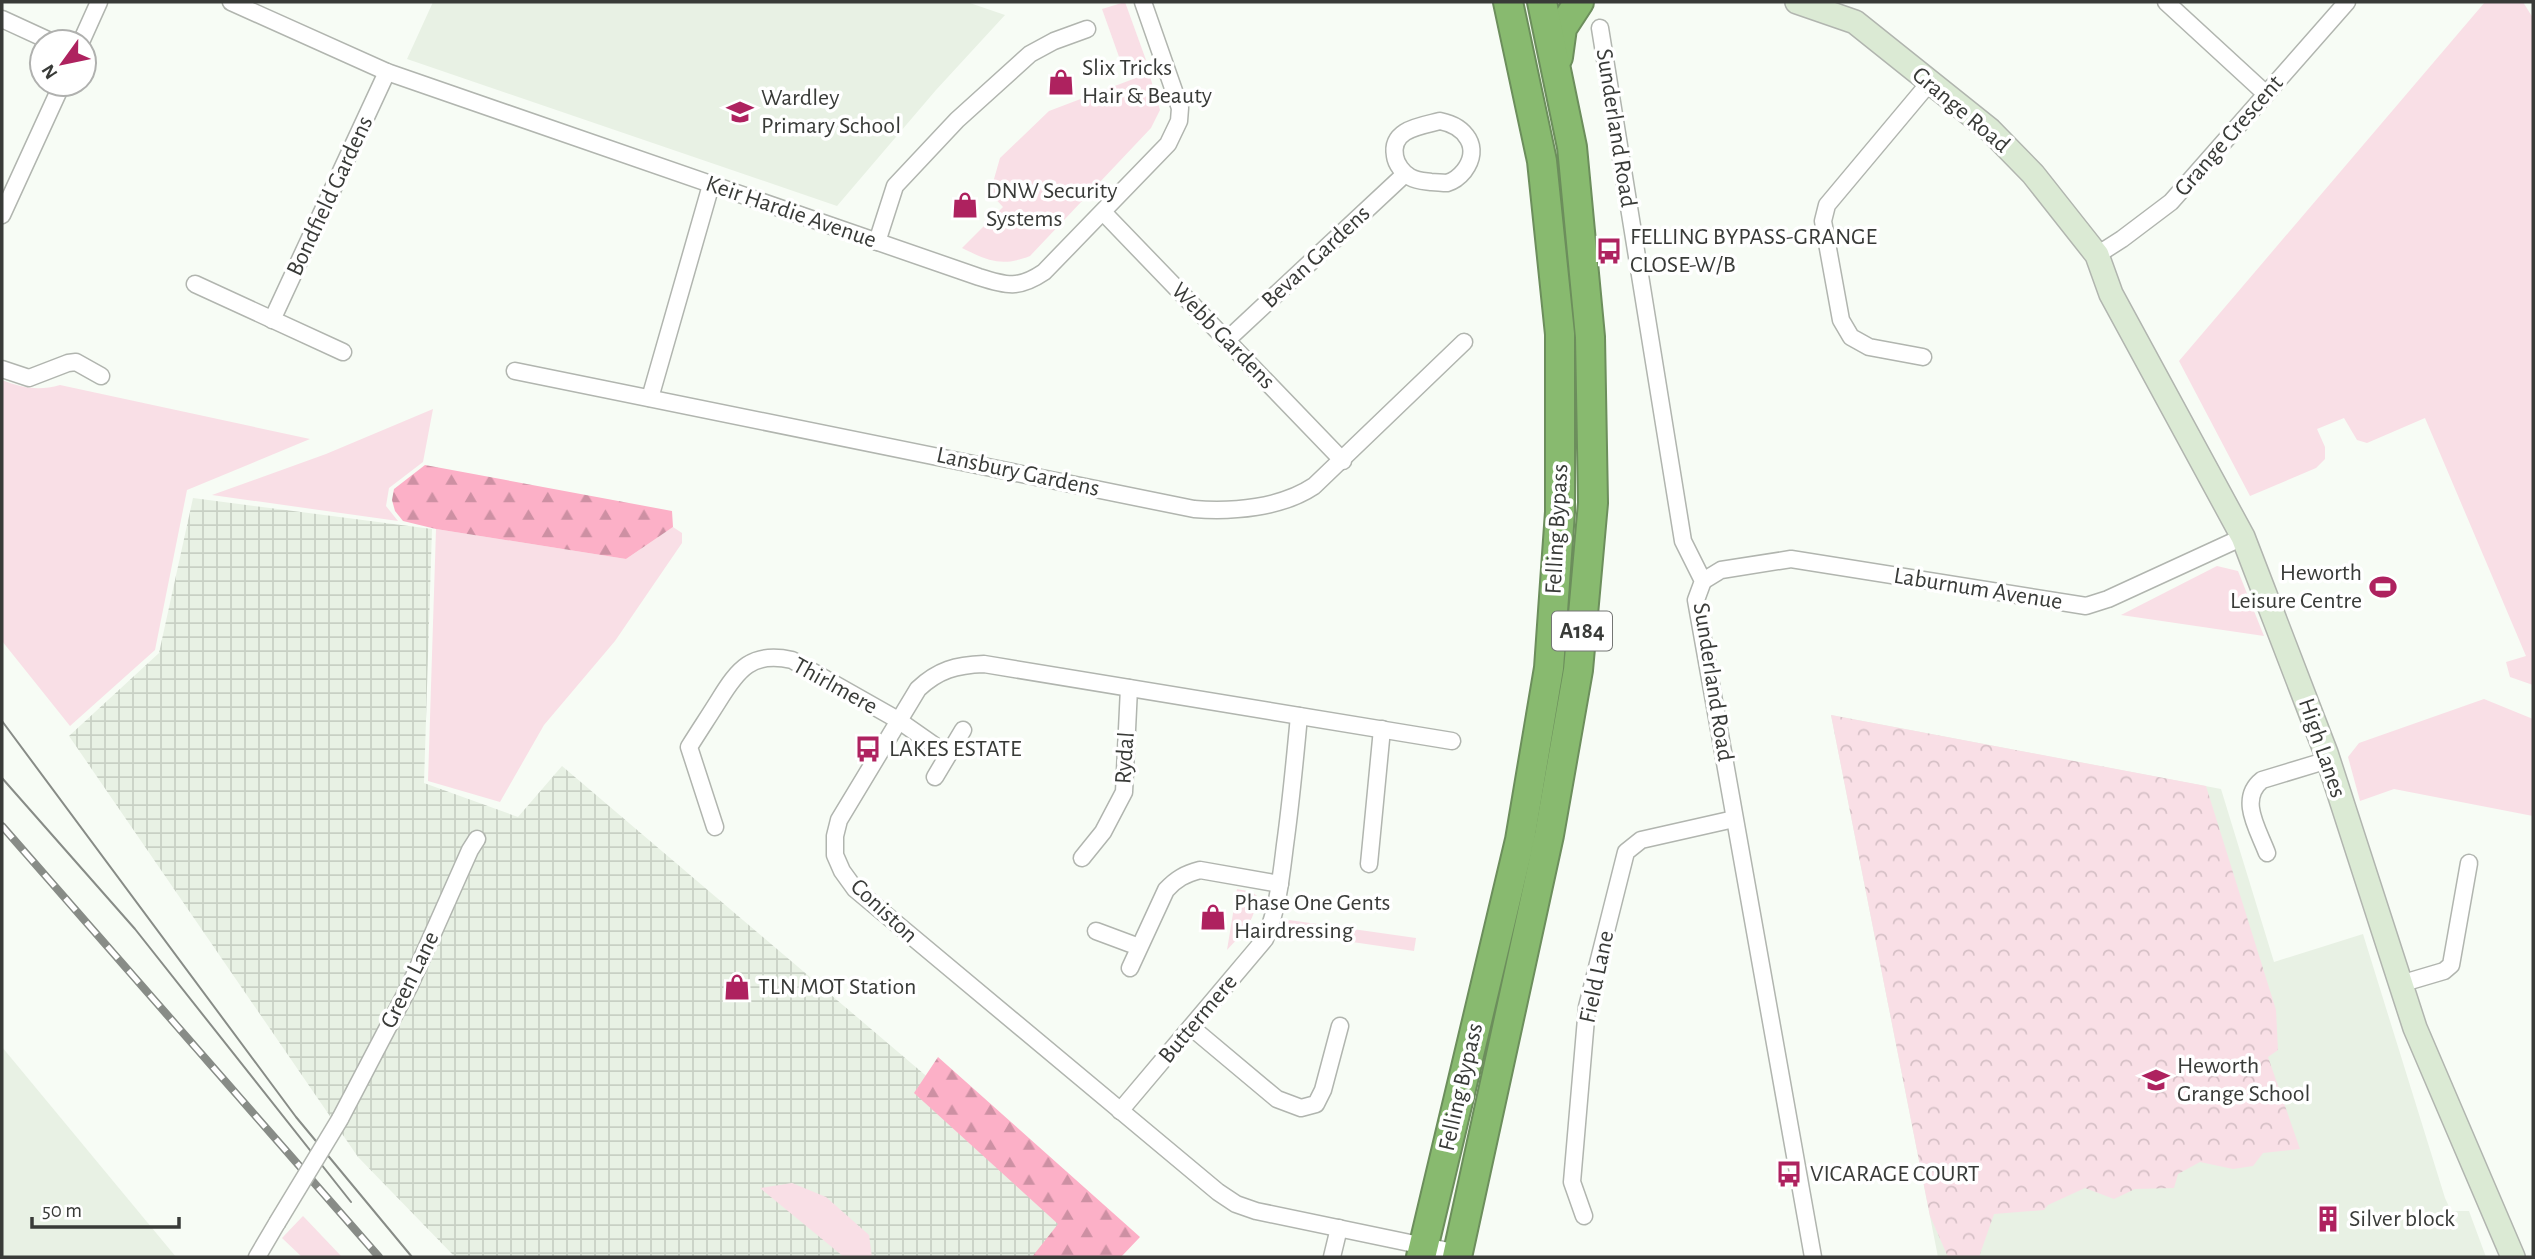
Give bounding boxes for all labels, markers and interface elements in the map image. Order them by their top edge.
north arrow [28,28,98,98]
street label: Sunderland Road [1592,47,1640,209]
place label: Slix Tricks Hair & Beauty [1082,56,1212,108]
text: N [38,61,62,82]
street label: Grange Road [1908,63,2014,157]
shop icon: Slix Tricks Hair & Beauty [1046,67,1076,97]
street label: Grange Crescent [2170,71,2288,201]
place label: Wardley Primary School [761,86,901,138]
school or university icon: Wardley Primary School [725,97,755,127]
street label: Bondfield Gardens [283,112,377,280]
street label: Keir Hardie Avenue [703,172,879,252]
place label: DNW Security Systems [986,179,1118,231]
shop icon: DNW Security Systems [950,190,980,220]
street label: Bevan Gardens [1257,201,1375,313]
place label: FELLING BYPASS-GRANGE CLOSE-W/B [1630,225,1877,277]
bus stop icon: FELLING BYPASS-GRANGE CLOSE-W/B [1594,236,1624,266]
street label: Webb Gardens [1167,278,1279,394]
street label: Lansbury Gardens [934,443,1102,501]
street label: Felling Bypass [1542,463,1572,595]
place label: Heworth Leisure Centre [2230,561,2362,613]
street label: Laburnum Avenue [1892,564,2064,614]
sports icon: Heworth Leisure Centre [2368,572,2398,602]
street label: Sunderland Road [1689,601,1737,763]
road number: A184 [1552,611,1612,650]
street label: Thirlmere [789,653,881,719]
street label: High Lanes [2294,695,2350,801]
street label: Rydal [1111,731,1139,785]
bus stop icon: LAKES ESTATE [853,734,883,764]
place label: LAKES ESTATE [889,737,1022,761]
street label: Coniston [846,874,922,948]
place label: Phase One Gents Hairdressing [1234,891,1391,943]
shop icon: Phase One Gents Hairdressing [1198,902,1228,932]
street label: Green Lane [376,928,444,1032]
street label: Field Lane [1576,929,1618,1025]
street label: Buttermere [1154,970,1242,1068]
shop icon: TLN MOT Station [722,972,752,1002]
place label: TLN MOT Station [758,975,917,999]
street label: Felling Bypass [1435,1021,1487,1153]
place label: Heworth Grange School [2177,1054,2310,1106]
school or university icon: Heworth Grange School [2141,1065,2171,1095]
bus stop icon: VICARAGE COURT [1774,1159,1804,1189]
place label: VICARAGE COURT [1810,1162,1980,1186]
scale bar [32,1186,178,1230]
text: 50 m [42,1200,82,1221]
building icon: Silver block [2313,1204,2343,1234]
place label: Silver block [2349,1207,2455,1231]

